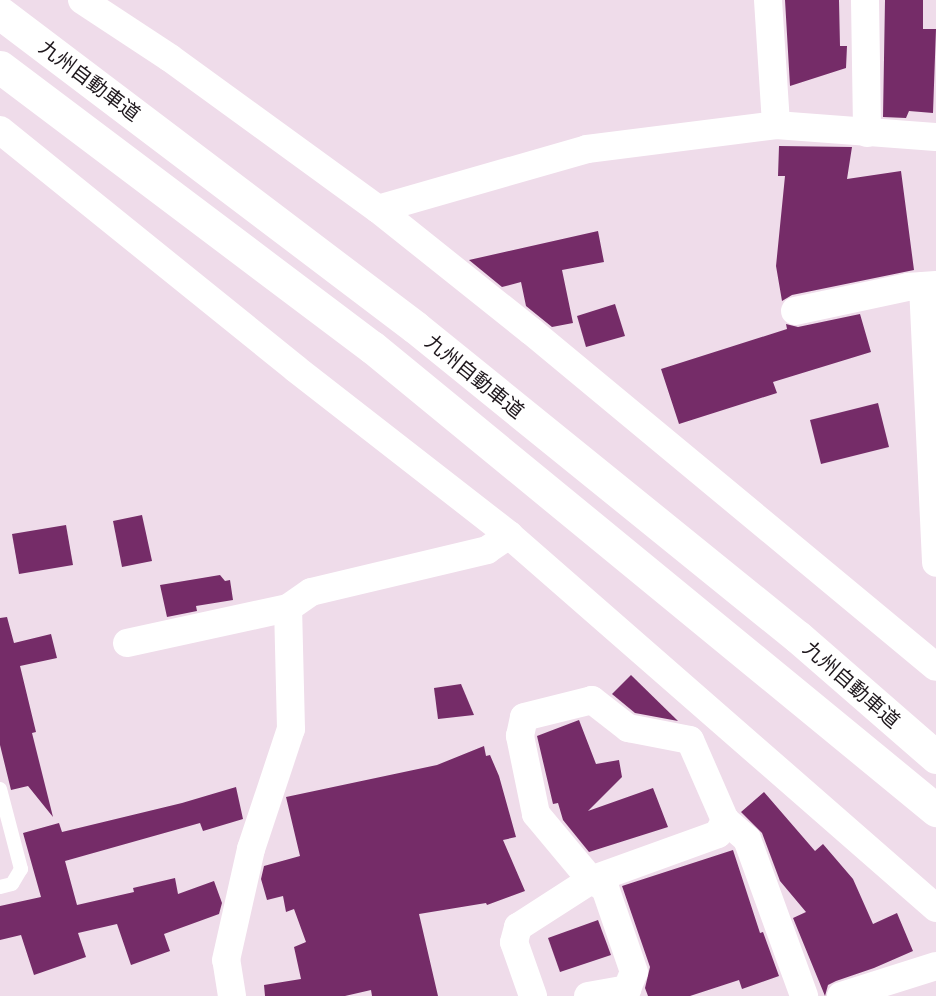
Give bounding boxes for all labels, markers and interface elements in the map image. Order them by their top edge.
street label: 九州自動車道 [35,34,145,126]
street label: 九州自動車道 [421,329,529,423]
street label: 九州自動車道 [799,636,905,732]

